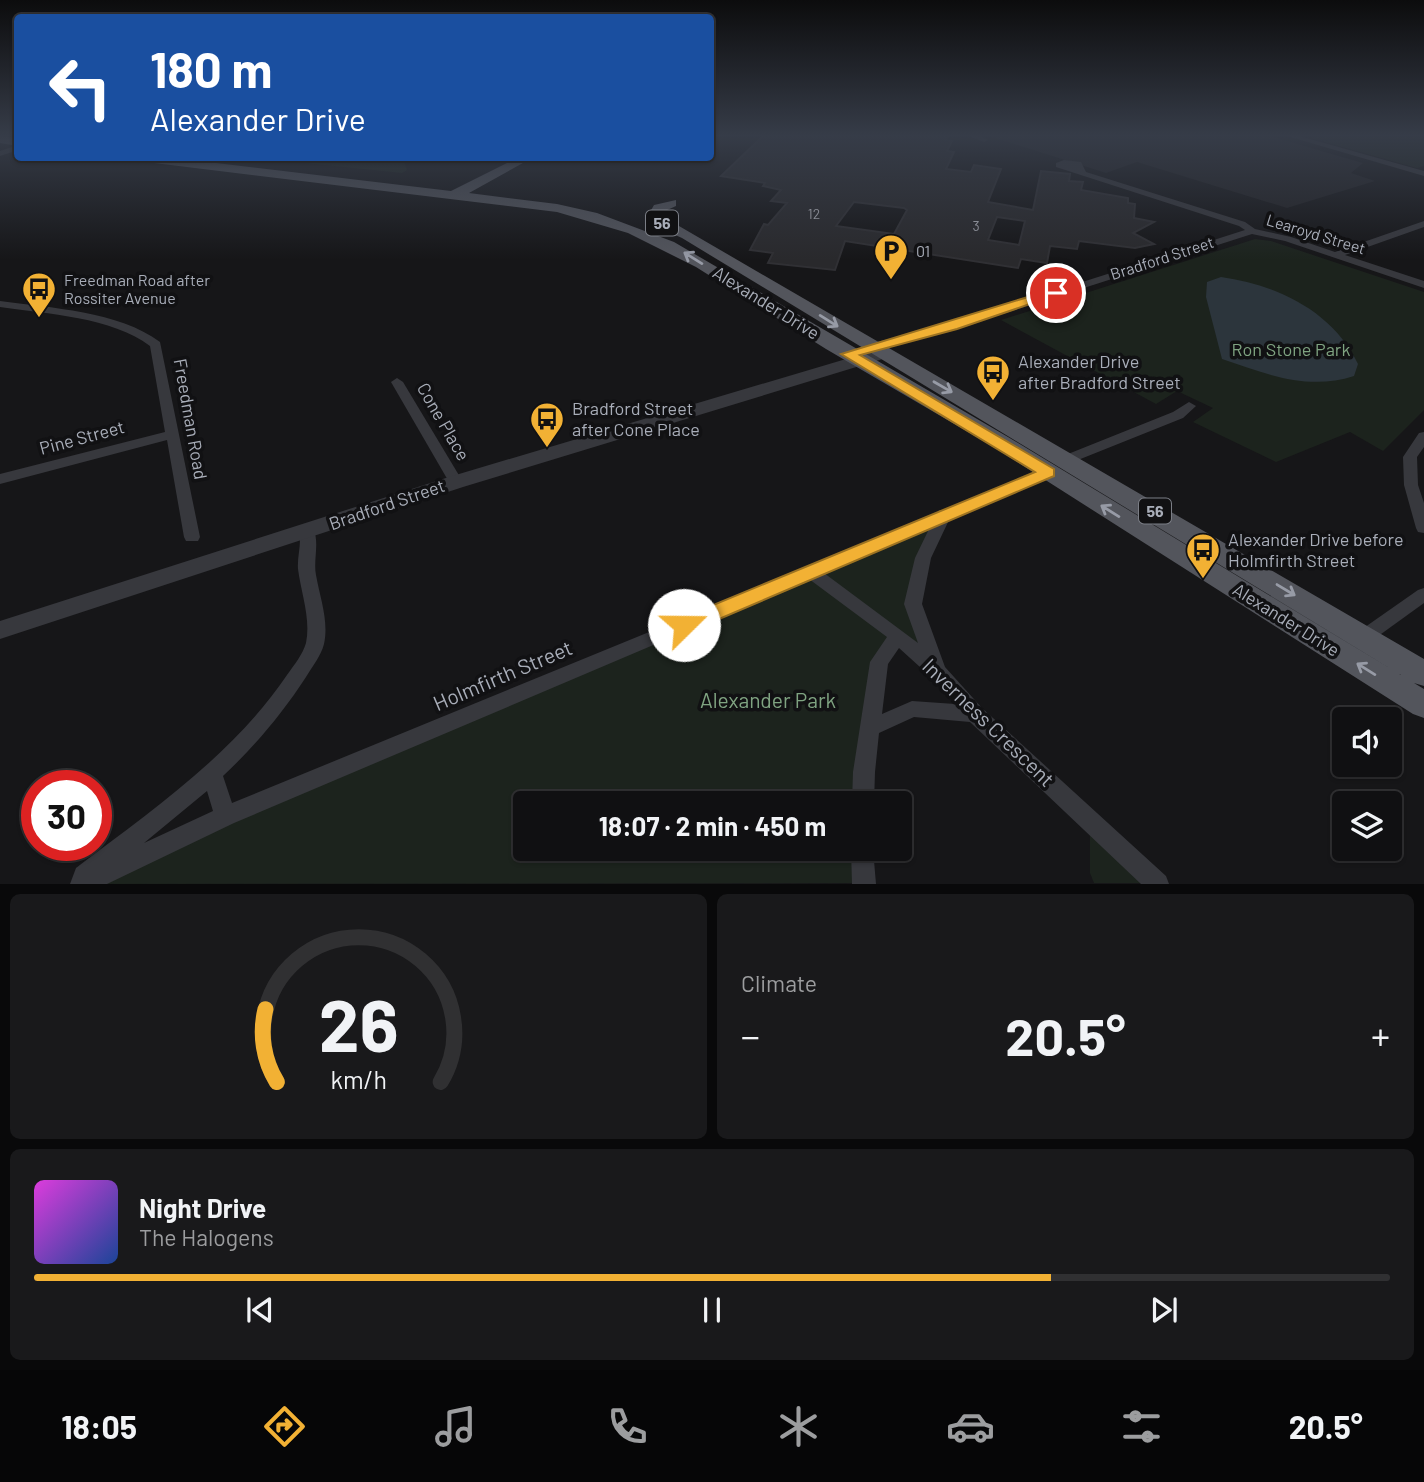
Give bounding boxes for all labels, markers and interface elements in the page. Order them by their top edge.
text: 180 m [150,39,273,98]
icon: left [35,42,126,133]
text: Alexander Drive [150,99,366,137]
house number: 12 [808,205,820,222]
street label: Learoyd Street [1264,209,1368,258]
road number: 56 [646,210,678,236]
house number: 3 [972,217,980,234]
parking icon: 01 [872,232,910,281]
street label: Bradford Street [1108,232,1216,283]
place label: 01 [916,241,930,260]
one-way arrow [684,250,704,264]
street label: Alexander Drive [709,261,824,344]
pin [1026,263,1086,323]
bus stop icon: Freedman Road after Rossiter Avenue [20,270,58,319]
place label: Freedman Road after Rossiter Avenue [64,270,210,307]
icon: arrive [1037,274,1075,312]
one-way arrow [819,315,839,329]
park label: Ron Stone Park [1232,338,1350,360]
place label: Alexander Drive after Bradford Street [1018,350,1181,393]
bus stop icon: Alexander Drive after Bradford Street [974,353,1012,402]
street label: Freedman Road [170,357,212,481]
street label: Cone Place [413,379,475,464]
one-way arrow [932,380,952,394]
place label: Bradford Street after Cone Place [572,397,700,440]
bus stop icon: Bradford Street after Cone Place [528,400,566,449]
street label: Pine Street [37,415,127,459]
street label: Bradford Street [326,474,448,534]
road number: 56 [1139,498,1171,524]
one-way arrow [1101,503,1120,518]
place label: Alexander Drive before Holmfirth Street [1228,528,1404,571]
bus stop icon: Alexander Drive before Holmfirth Street [1184,531,1222,580]
street label: Alexander Drive [1229,578,1344,661]
one-way arrow [1275,583,1295,597]
position arrow [647,588,721,662]
street label: Holmfirth Street [429,634,576,715]
street label: Inverness Crescent [918,653,1060,791]
one-way arrow [1357,662,1376,677]
park label: Alexander Park [700,687,836,712]
map controls [1332,707,1402,861]
button: sound [1332,707,1402,777]
speed limit sign: 30 [21,770,112,861]
button: layers [1332,791,1402,861]
text: 18:07 · 2 min · 450 m [599,810,826,841]
text: Climate [741,969,817,997]
text: 26 [319,980,398,1068]
text: 20.5° [1005,1004,1126,1066]
text: − [741,1012,760,1058]
text: + [1371,1012,1390,1058]
text: km/h [330,1064,387,1094]
text: Night Drive [139,1192,266,1223]
text: The Halogens [139,1223,274,1251]
icon: previous [241,1291,279,1329]
icon: pause [693,1291,731,1329]
icon: next [1145,1291,1183,1329]
icon: directions [260,1402,309,1451]
icon: music [431,1402,480,1451]
icon: phone [603,1402,652,1451]
icon: climate [774,1402,823,1451]
icon: car [946,1402,995,1451]
icon: filters [1117,1402,1166,1451]
text: 18:05 [61,1407,137,1445]
text: 20.5° [1289,1407,1363,1445]

